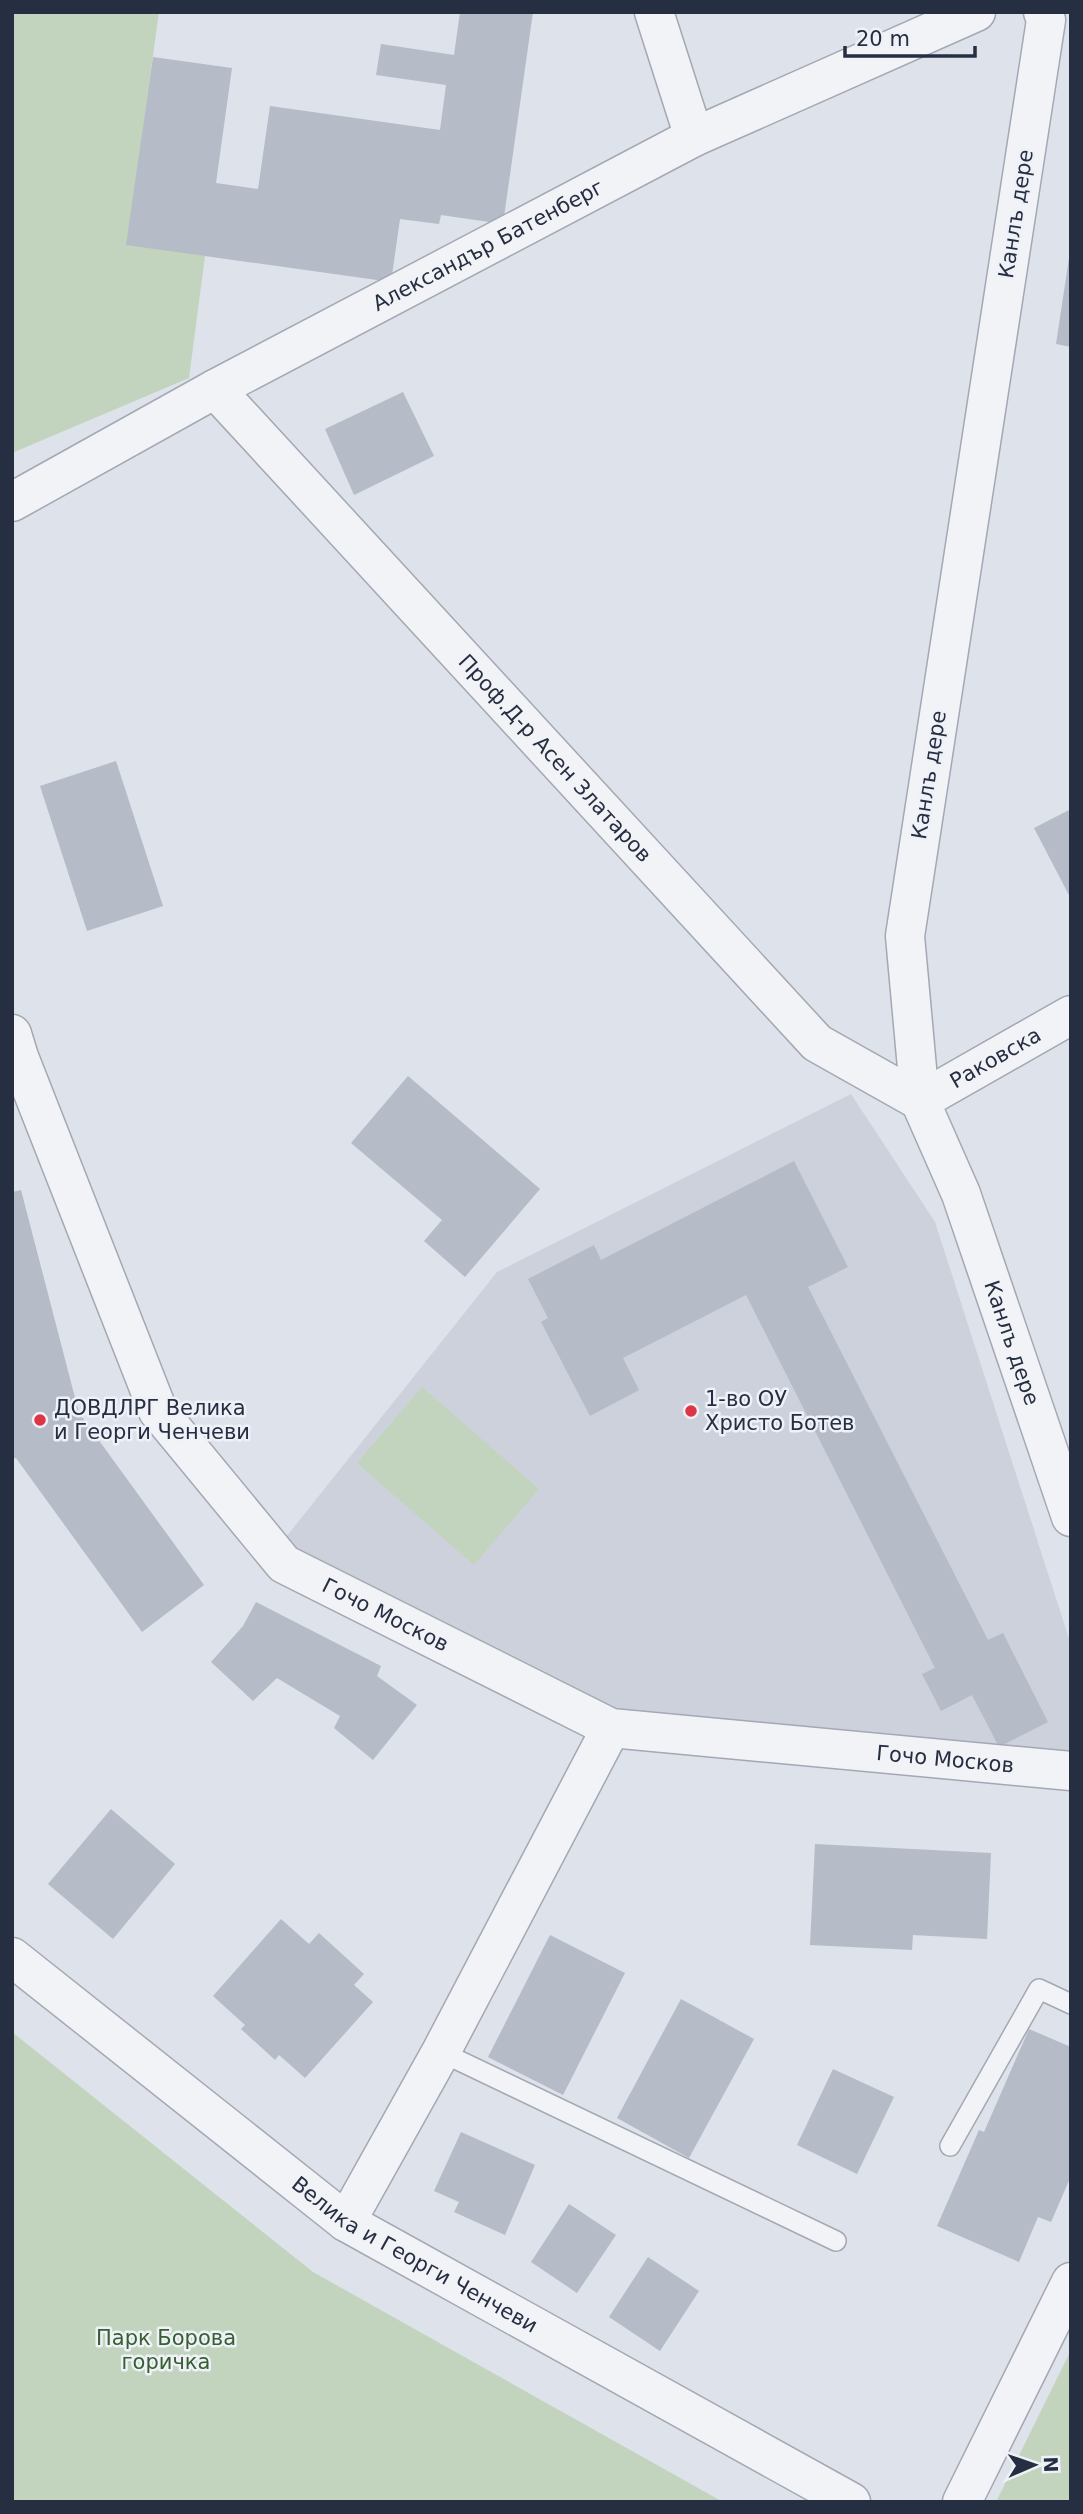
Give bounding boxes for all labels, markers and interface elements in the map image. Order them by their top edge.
scale bar [845,14,974,58]
text: 20 m [856,27,910,51]
street label: Канлъ дере [994,148,1038,280]
street label: Александър Батенберг [369,175,608,316]
street label: Проф.Д-р Асен Златаров [454,650,656,867]
street label: Канлъ дере [907,709,951,841]
street label: Раковска [946,1023,1045,1093]
street label: Канлъ дере [979,1277,1044,1408]
place label: 1-во ОУ Христо Ботев [705,1387,854,1435]
place label: ДОВДЛРГ Велика и Георги Ченчеви [54,1396,250,1444]
marker: 1-во ОУ Христо Ботев [683,1403,699,1419]
marker: ДОВДЛРГ Велика и Георги Ченчеви [32,1412,48,1428]
street label: Гочо Москов [318,1573,453,1657]
street label: Гочо Москов [875,1741,1015,1778]
street label: Велика и Георги Ченчеви [287,2172,542,2338]
park label: Парк Борова горичка [96,2326,236,2374]
north arrow [999,2430,1069,2500]
text: N [1040,2456,1062,2473]

